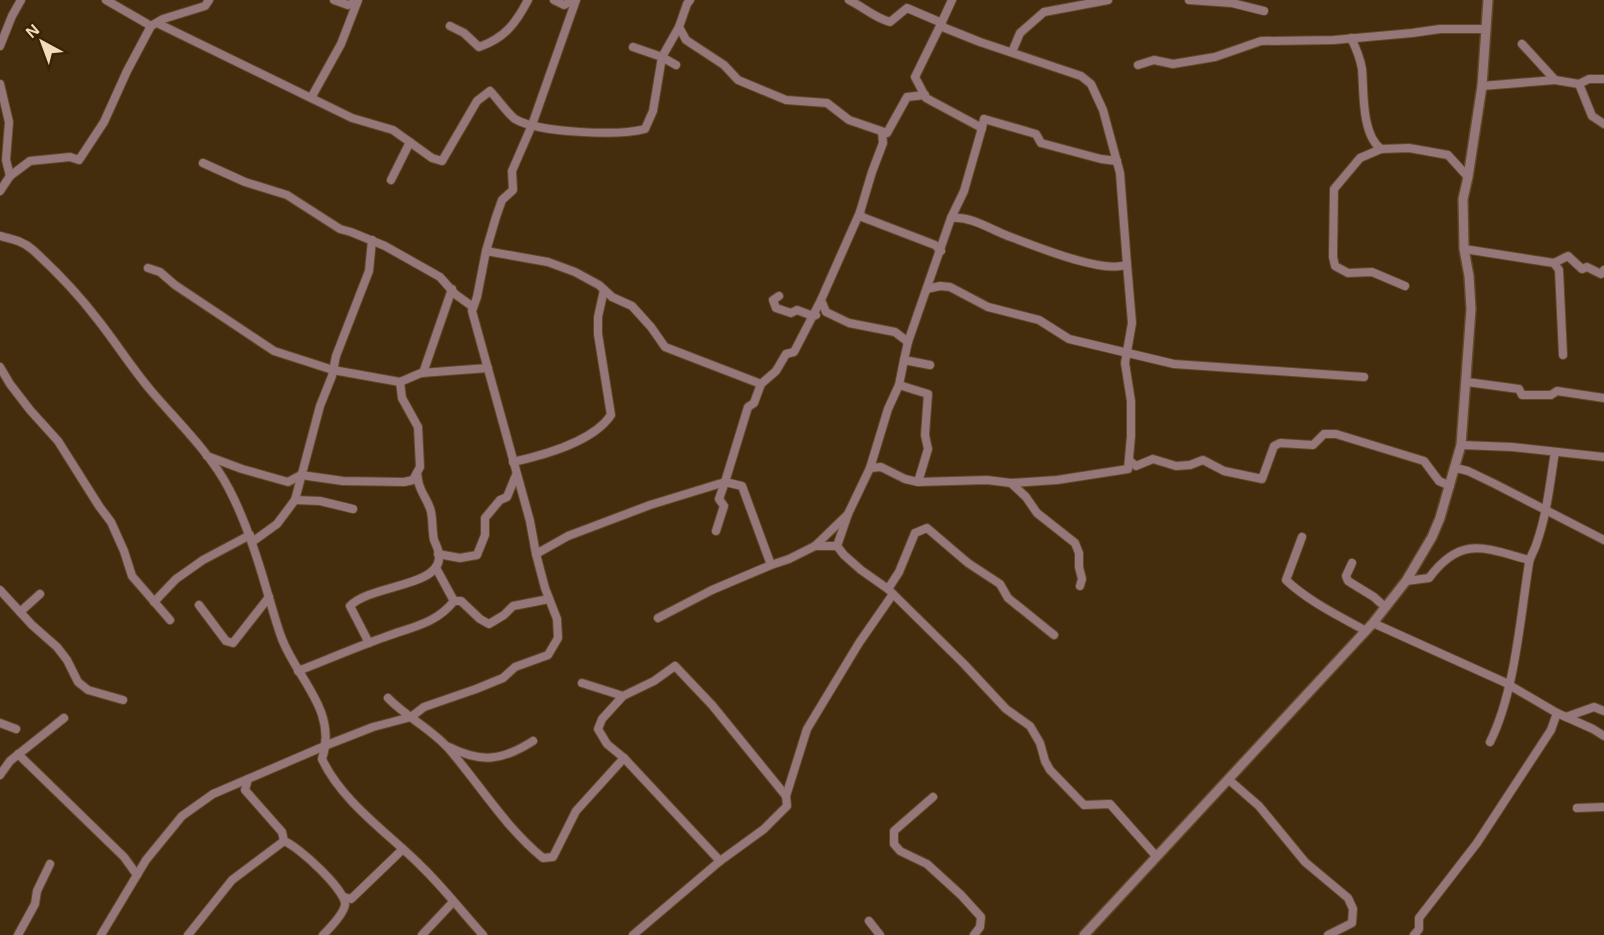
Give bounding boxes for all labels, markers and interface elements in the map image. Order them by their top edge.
north arrow [12,12,72,72]
text: N [23,21,42,41]

